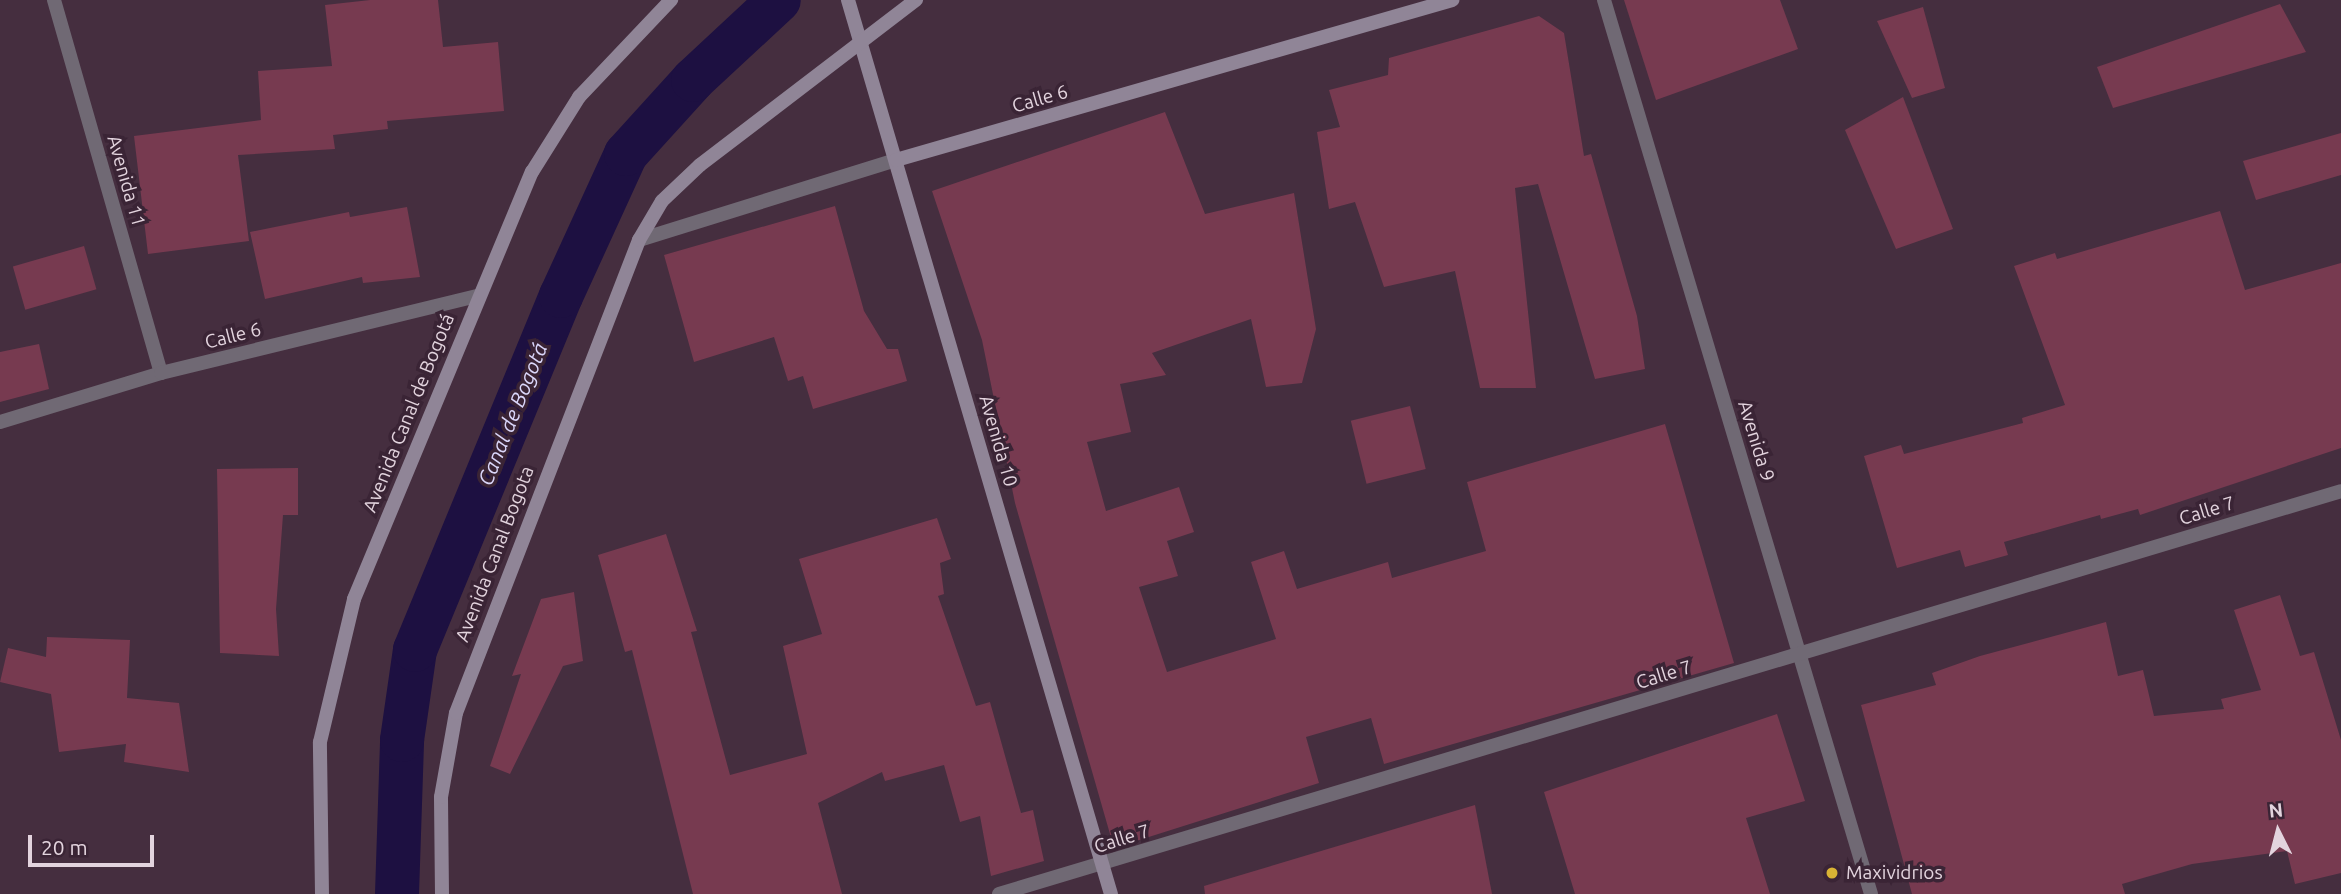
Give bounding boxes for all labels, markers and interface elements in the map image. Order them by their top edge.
street label: Calle 6 [1009,80,1071,118]
street label: Avenida 11 [102,133,150,229]
street label: Avenida Canal de Bogotá [359,310,459,516]
street label: Calle 6 [203,318,263,354]
water label: Canal de Bogotá [472,339,552,489]
street label: Avenida 10 [974,393,1022,489]
street label: Avenida 9 [1733,398,1779,484]
street label: Avenida Canal Bogota [451,463,539,645]
street label: Calle 7 [2176,492,2238,530]
street label: Calle 7 [1633,656,1695,694]
north arrow [2243,796,2313,866]
text: N [2268,798,2284,822]
scale bar [32,820,158,864]
street label: Calle 7 [1091,820,1153,858]
text: 20 m [41,835,88,859]
place label: Maxividrios [1846,862,1943,884]
marker: Maxividrios [1824,865,1840,881]

